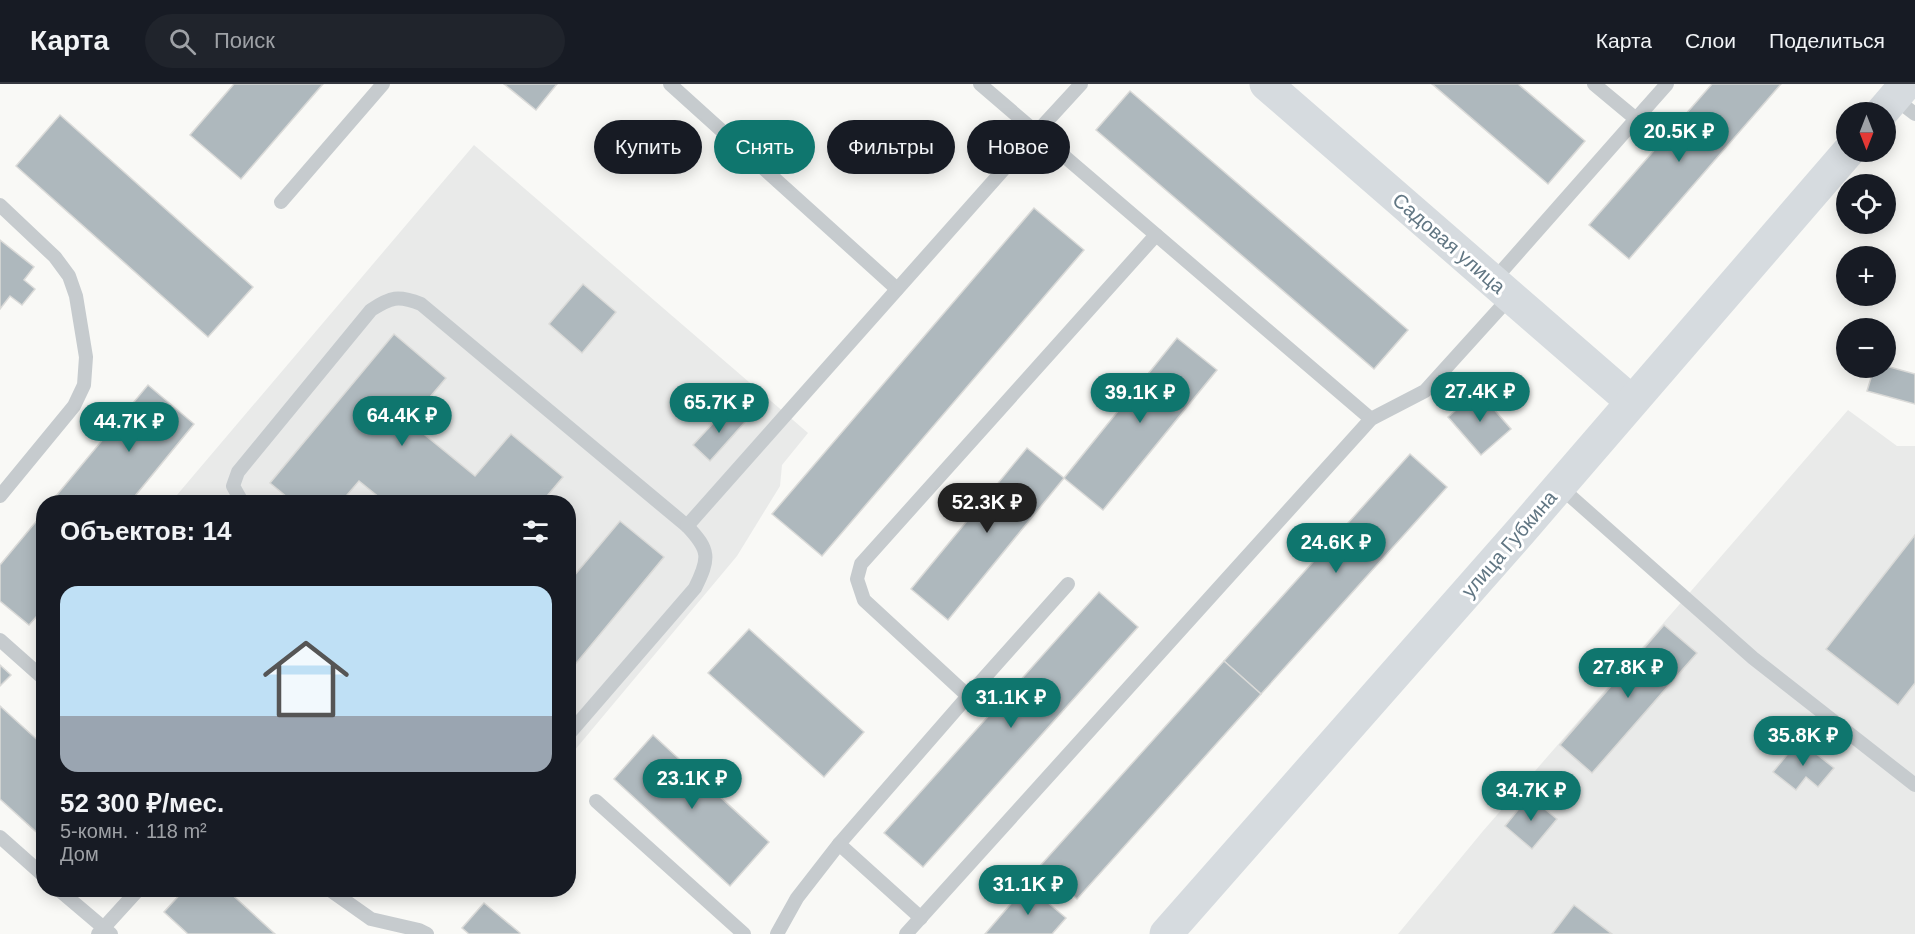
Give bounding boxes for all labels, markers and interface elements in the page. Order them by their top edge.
search box [145,14,565,68]
text: Карта [30,25,109,56]
icon: search [166,25,199,58]
text: Поиск [214,28,275,53]
text: Карта [1596,29,1652,52]
text: Слои [1685,29,1736,52]
text: Поделиться [1769,29,1885,52]
north arrow [1836,102,1896,162]
map controls [1836,102,1896,378]
pin: 20.5K ₽ [1624,112,1734,163]
chip: Купить [594,120,702,174]
chip: Снять [714,120,815,174]
chip: Фильтры [827,120,955,174]
chip: Новое [967,120,1070,174]
text: 20.5K ₽ [1644,120,1714,142]
button: locate [1836,174,1896,234]
street label: Садовая улица [1388,188,1510,298]
button: + [1836,246,1896,306]
button: − [1836,318,1896,378]
pin: 27.4K ₽ [1425,372,1535,423]
pin: 39.1K ₽ [1085,373,1195,424]
text: 27.4K ₽ [1445,380,1515,402]
text: 39.1K ₽ [1105,381,1175,403]
pin: 65.7K ₽ [664,383,774,434]
text: 65.7K ₽ [684,391,754,413]
pin: 64.4K ₽ [347,396,457,447]
pin: 44.7K ₽ [74,402,184,453]
text: 64.4K ₽ [367,404,437,426]
text: 44.7K ₽ [94,410,164,432]
pin: 52.3K ₽ [932,483,1042,534]
street label: улица Губкина [1457,486,1562,602]
text: 52.3K ₽ [952,491,1022,513]
icon: filters [519,515,552,548]
text: Объектов: 14 [60,516,231,546]
pin: 24.6K ₽ [1281,523,1391,574]
text: 24.6K ₽ [1301,531,1371,553]
icon: home [252,625,360,733]
pin: 27.8K ₽ [1573,648,1683,699]
text: 27.8K ₽ [1593,656,1663,678]
pin: 31.1K ₽ [956,678,1066,729]
text: 31.1K ₽ [976,686,1046,708]
pin: 35.8K ₽ [1748,716,1858,767]
text: 35.8K ₽ [1768,724,1838,746]
pin: 23.1K ₽ [637,759,747,810]
text: 23.1K ₽ [657,767,727,789]
pin: 34.7K ₽ [1476,771,1586,822]
text: 34.7K ₽ [1496,779,1566,801]
text: 52 300 ₽/мес. [60,788,224,818]
text: 5-комн. · 118 m² [60,820,207,842]
text: Дом [60,843,99,865]
pin: 31.1K ₽ [973,865,1083,916]
text: 31.1K ₽ [993,873,1063,895]

